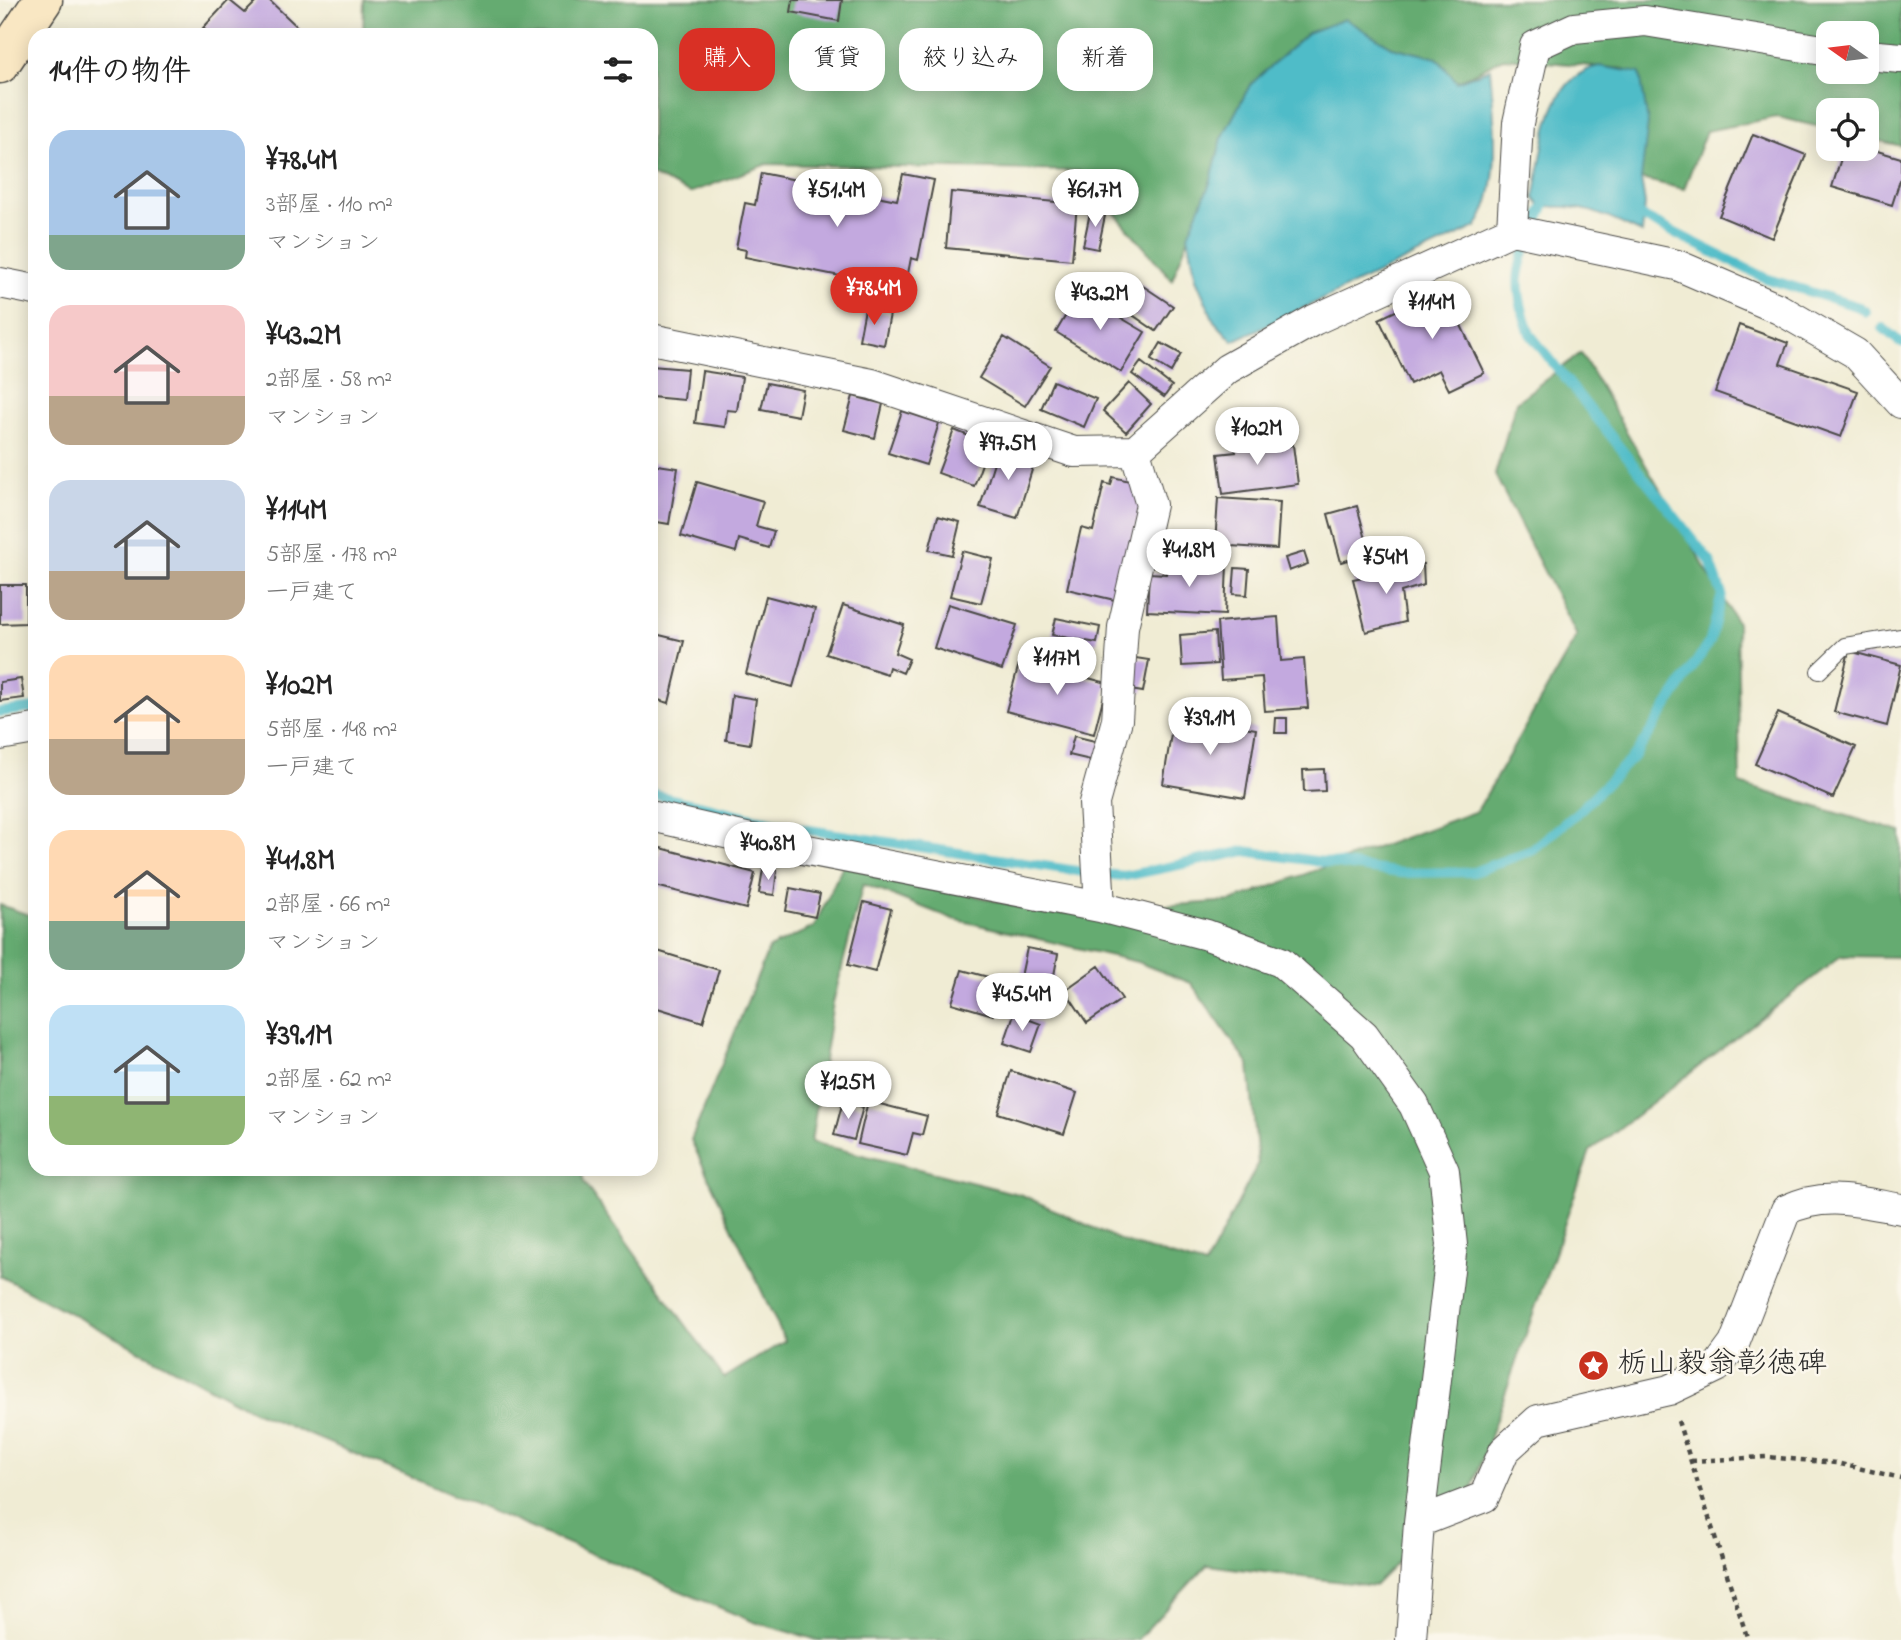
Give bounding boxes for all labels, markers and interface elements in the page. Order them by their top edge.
north arrow [1816,21,1880,84]
map controls [1816,21,1879,161]
chip: 購入 [679,28,775,91]
chip: 賃貸 [789,28,885,91]
chip: 絞り込み [899,28,1043,91]
chip: 新着 [1057,28,1153,91]
text: 14件の物件 [49,51,191,95]
icon: filters [599,51,637,89]
button: locate [1816,98,1879,161]
text: ¥78.4M [266,140,338,184]
icon: home [105,158,189,242]
pin: ¥51.4M [780,170,894,229]
pin: ¥61.7M [1038,170,1152,229]
text: ¥51.4M [808,175,866,208]
text: ¥61.7M [1068,175,1122,208]
text: 3部屋 · 110 m² [266,189,393,222]
text: マンション [266,227,380,260]
pin: ¥78.4M [817,268,931,327]
pin: ¥43.2M [1043,272,1157,332]
text: ¥78.4M [846,273,902,306]
text: ¥43.2M [1071,278,1129,311]
pin: ¥114M [1383,282,1481,341]
text: ¥114M [1408,287,1456,320]
text: ¥43.2M [266,315,342,359]
icon: home [105,333,189,417]
text: 2部屋 · 58 m² [266,364,392,397]
text: マンション [266,402,380,435]
pin: ¥102M [1208,407,1306,467]
text: ¥102M [1231,413,1283,446]
pin: ¥97.5M [951,422,1065,482]
text: ¥97.5M [979,428,1037,461]
text: ¥114M [266,490,327,534]
icon: home [105,508,189,592]
pin: ¥41.8M [1132,530,1246,589]
text: ¥41.8M [1162,535,1216,568]
pin: ¥54M [1345,536,1427,596]
text: 5部屋 · 178 m² [266,539,397,572]
text: ¥54M [1363,542,1409,575]
text: 一戸建て [266,577,358,610]
pin: ¥117M [1008,638,1106,697]
text: ¥117M [1033,643,1081,676]
text: ¥102M [266,665,333,709]
icon: home [105,683,189,767]
pin: ¥39.1M [1153,698,1267,757]
text: ¥39.1M [1184,703,1236,736]
text: 5部屋 · 148 m² [266,714,397,747]
text: 一戸建て [266,752,358,785]
pin: ¥40.8M [711,822,825,882]
text: ¥40.8M [740,828,796,861]
text: ¥41.8M [266,840,335,884]
icon: home [105,858,189,942]
text: 2部屋 · 66 m² [266,889,391,922]
text: マンション [266,927,380,960]
pin: ¥45.4M [965,974,1079,1033]
text: ¥45.4M [992,979,1052,1012]
text: ¥39.1M [266,1015,333,1059]
icon: home [105,1033,189,1117]
pin: ¥125M [799,1062,897,1121]
text: 2部屋 · 62 m² [266,1064,392,1097]
text: ¥125M [821,1067,875,1100]
text: マンション [266,1102,380,1135]
place label: 栃山毅翁彰徳碑 [1617,1343,1827,1387]
place icon: 栃山毅翁彰徳碑 [1577,1348,1611,1382]

